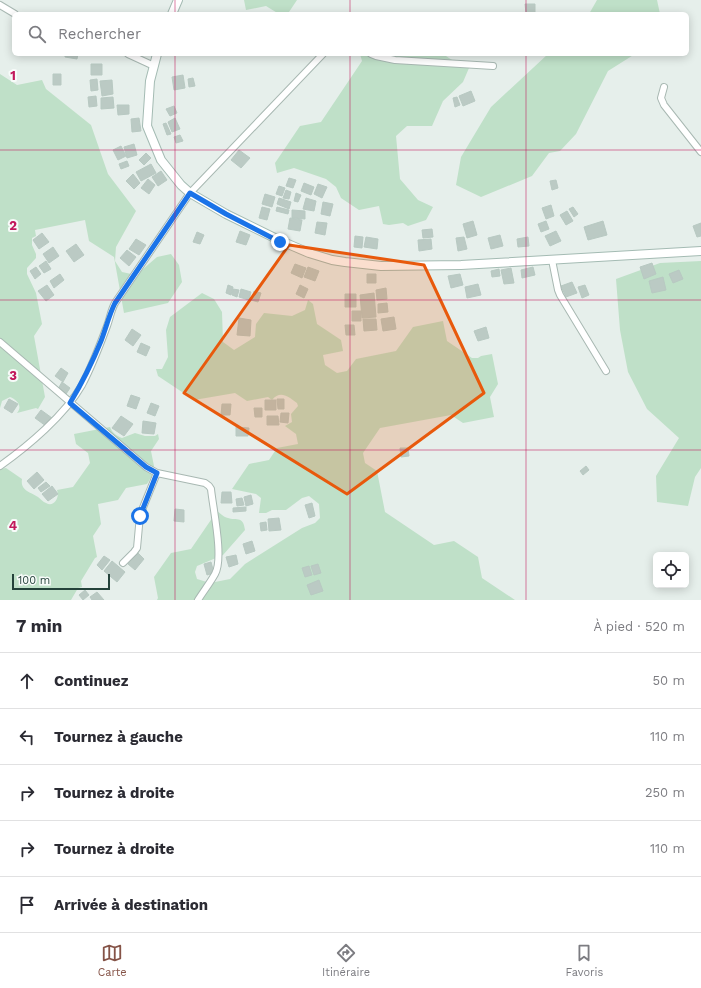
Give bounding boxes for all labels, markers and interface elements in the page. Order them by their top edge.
search box [12,12,689,56]
icon: search [26,23,48,45]
text: Rechercher [58,25,141,43]
text: 1 [10,68,16,83]
text: 2 [9,218,17,233]
route end [271,233,289,251]
text: 3 [9,368,17,383]
route start [131,507,149,525]
text: 4 [9,518,18,533]
map controls [653,552,689,588]
button: locate [653,552,689,588]
scale bar [12,572,110,591]
text: 100 m [18,574,50,587]
text: 7 min [16,616,62,636]
text: À pied · 520 m [593,619,685,634]
icon: ahead [16,670,38,692]
text: Continuez [54,672,128,690]
text: 50 m [653,673,685,688]
icon: left [16,726,38,748]
text: Tournez à gauche [54,728,183,746]
text: 110 m [650,729,685,744]
icon: right [16,782,38,804]
text: Tournez à droite [54,784,174,802]
text: 250 m [645,785,685,800]
icon: right [16,838,38,860]
text: Tournez à droite [54,840,174,858]
text: 110 m [650,841,685,856]
icon: arrive [16,894,38,916]
text: Arrivée à destination [54,896,208,914]
tab: Carte [98,942,127,979]
tab: Itinéraire [322,942,370,979]
tab: Favoris [566,942,603,979]

